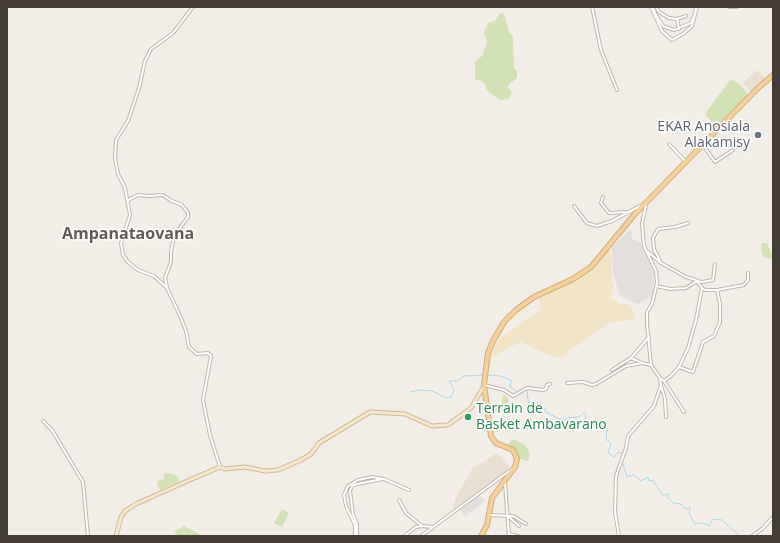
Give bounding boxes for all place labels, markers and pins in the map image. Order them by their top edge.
place label: EKAR Anosiala Alakamisy [657,119,750,152]
marker: EKAR Anosiala Alakamisy [753,130,763,140]
place label: Terrain de Basket Ambavarano [476,401,607,434]
marker: Terrain de Basket Ambavarano [463,412,473,422]

